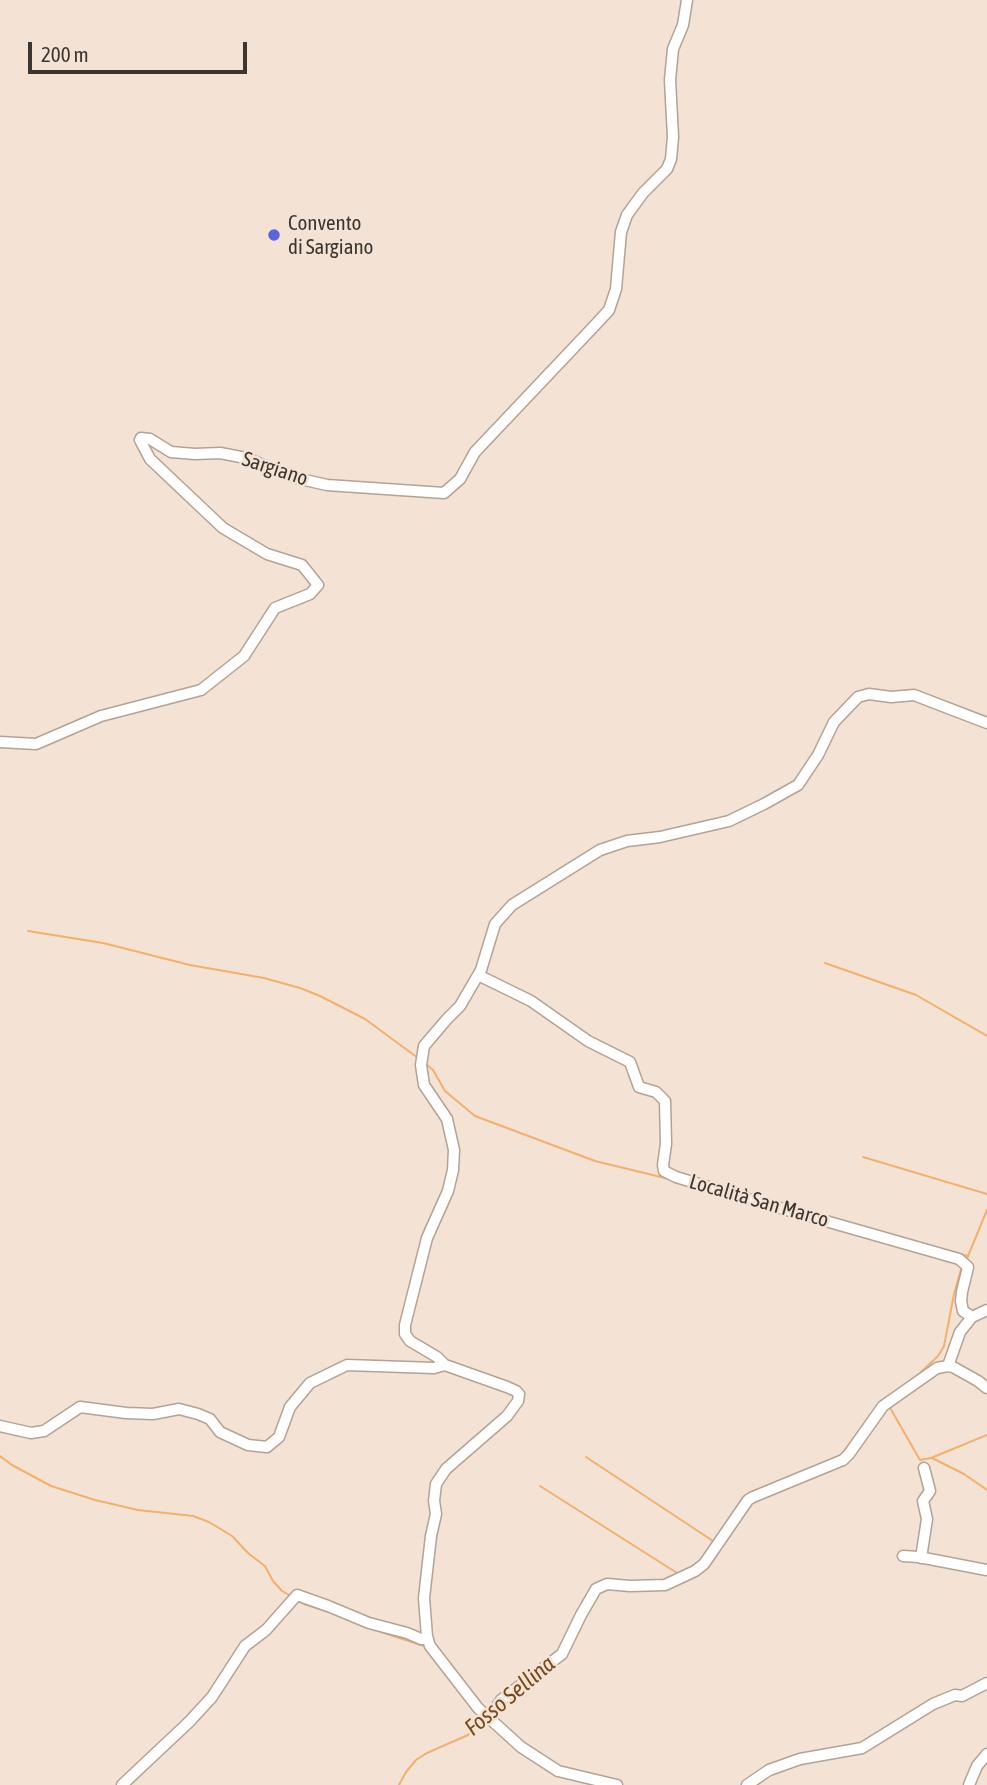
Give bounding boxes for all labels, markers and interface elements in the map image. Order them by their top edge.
scale bar [32,28,250,72]
text: 200 m [41,42,89,66]
place label: Convento di Sargiano [288,210,373,260]
marker: Convento di Sargiano [266,227,282,243]
street label: Sargiano [239,447,311,491]
street label: Località San Marco [686,1169,832,1233]
water label: Fosso Sellina [459,1650,561,1742]

